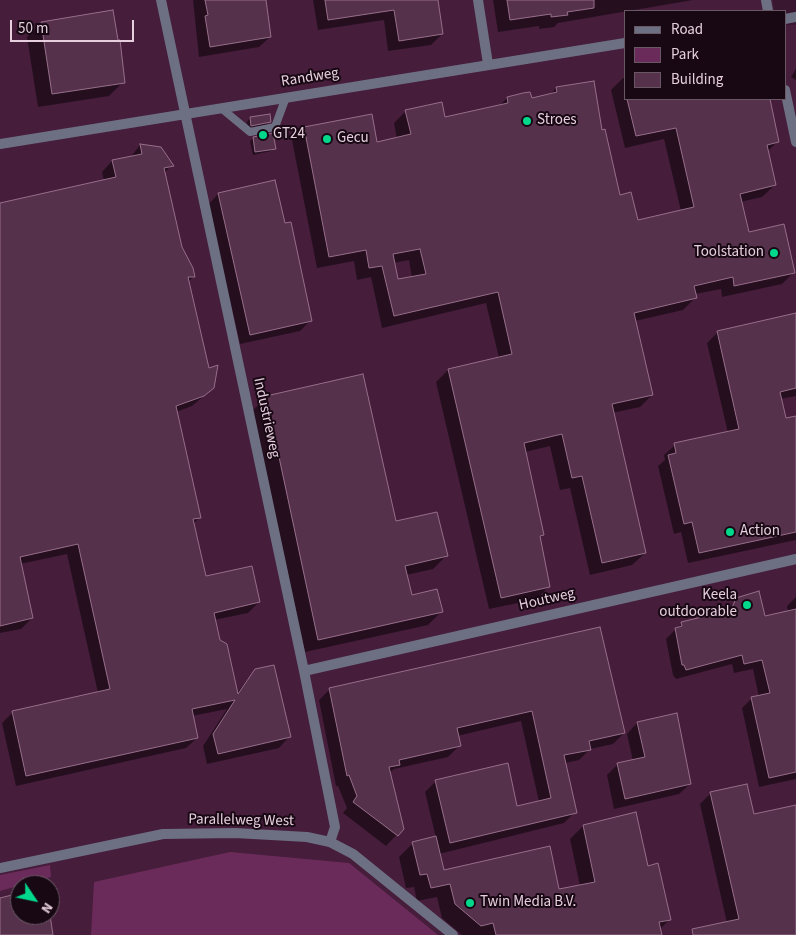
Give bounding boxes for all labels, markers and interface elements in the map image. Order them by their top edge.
scale bar [12,10,136,42]
legend [624,10,786,100]
text: 50 m [18,18,48,39]
text: Road [671,19,703,40]
text: Park [671,44,699,65]
street label: Randweg [280,65,340,91]
text: Building [671,69,723,90]
place label: Stroes [537,112,577,130]
marker: Stroes [521,115,533,127]
place label: GT24 [273,126,305,144]
marker: GT24 [257,129,269,141]
place label: Gecu [337,130,369,148]
marker: Gecu [321,133,333,145]
place label: Toolstation [694,244,764,262]
marker: Toolstation [768,247,780,259]
street label: Industrieweg [249,376,283,460]
place label: Action [740,523,780,541]
marker: Action [724,526,736,538]
street label: Houtweg [517,585,577,615]
place label: Keela outdoorable [659,587,737,622]
marker: Keela outdoorable [741,599,753,611]
street label: Parallelweg West [188,811,294,831]
north arrow [10,875,60,925]
place label: Twin Media B.V. [480,894,576,912]
marker: Twin Media B.V. [464,897,476,909]
text: N [36,898,58,917]

